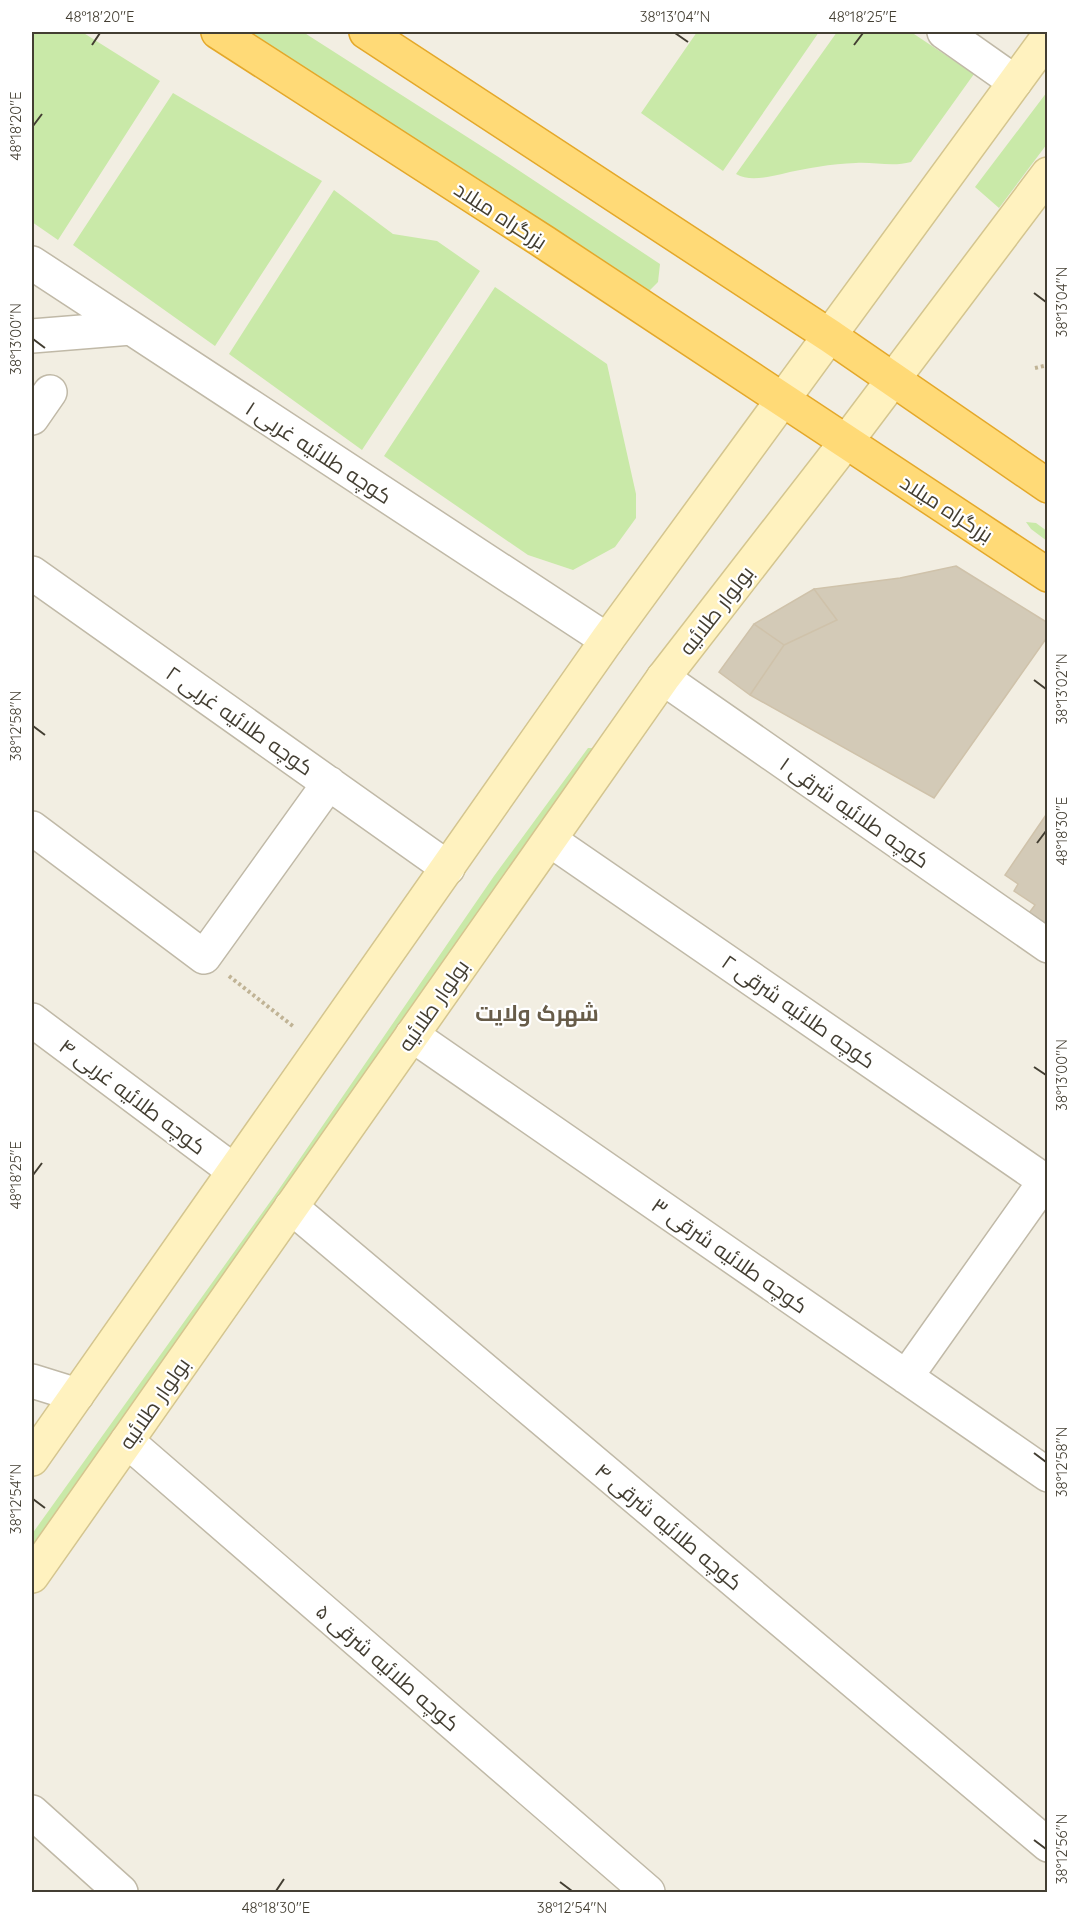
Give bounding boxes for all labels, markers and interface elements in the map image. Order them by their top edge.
text: 48°18'20"E [65,7,135,26]
text: 38°13'04"N [640,7,710,26]
text: 48°18'25"E [829,7,897,26]
text: 48°18'20"E [6,91,25,161]
street label: بزرگراه میلاد [450,175,552,255]
text: 38°13'04"N [1052,267,1071,337]
text: 38°13'00"N [6,303,25,375]
street label: کوچه طلائیه غربی ۱ [240,395,397,511]
street label: بزرگراه میلاد [896,468,998,548]
street label: بولوار طلائیه [673,560,759,660]
text: 38°13'02"N [1052,653,1071,725]
street label: کوچه طلائیه غربی ۲ [160,659,319,782]
text: 38°12'58"N [6,691,25,761]
street label: کوچه طلائیه شرقی ۱ [774,751,935,875]
text: 48°18'30"E [1052,797,1071,865]
street label: کوچه طلائیه شرقی ۲ [716,948,881,1075]
street label: بولوار طلائیه [392,954,474,1056]
district label: شهرک ولایت [475,999,599,1027]
street label: کوچه طلائیه غربی ۴ [53,1032,211,1161]
text: 38°13'00"N [1052,1039,1071,1111]
text: 48°18'25"E [6,1141,25,1209]
street label: کوچه طلائیه شرقی ۳ [646,1191,813,1320]
street label: بولوار طلائیه [113,1352,195,1454]
text: 38°12'58"N [1052,1427,1071,1497]
street label: کوچه طلائیه شرقی ۴ [589,1457,748,1597]
text: 38°12'54"N [6,1464,25,1534]
street label: کوچه طلائیه شرقی ۵ [310,1598,465,1738]
text: 38°12'56"N [1052,1814,1071,1884]
text: 48°18'30"E [242,1898,310,1917]
text: 38°12'54"N [537,1898,607,1917]

